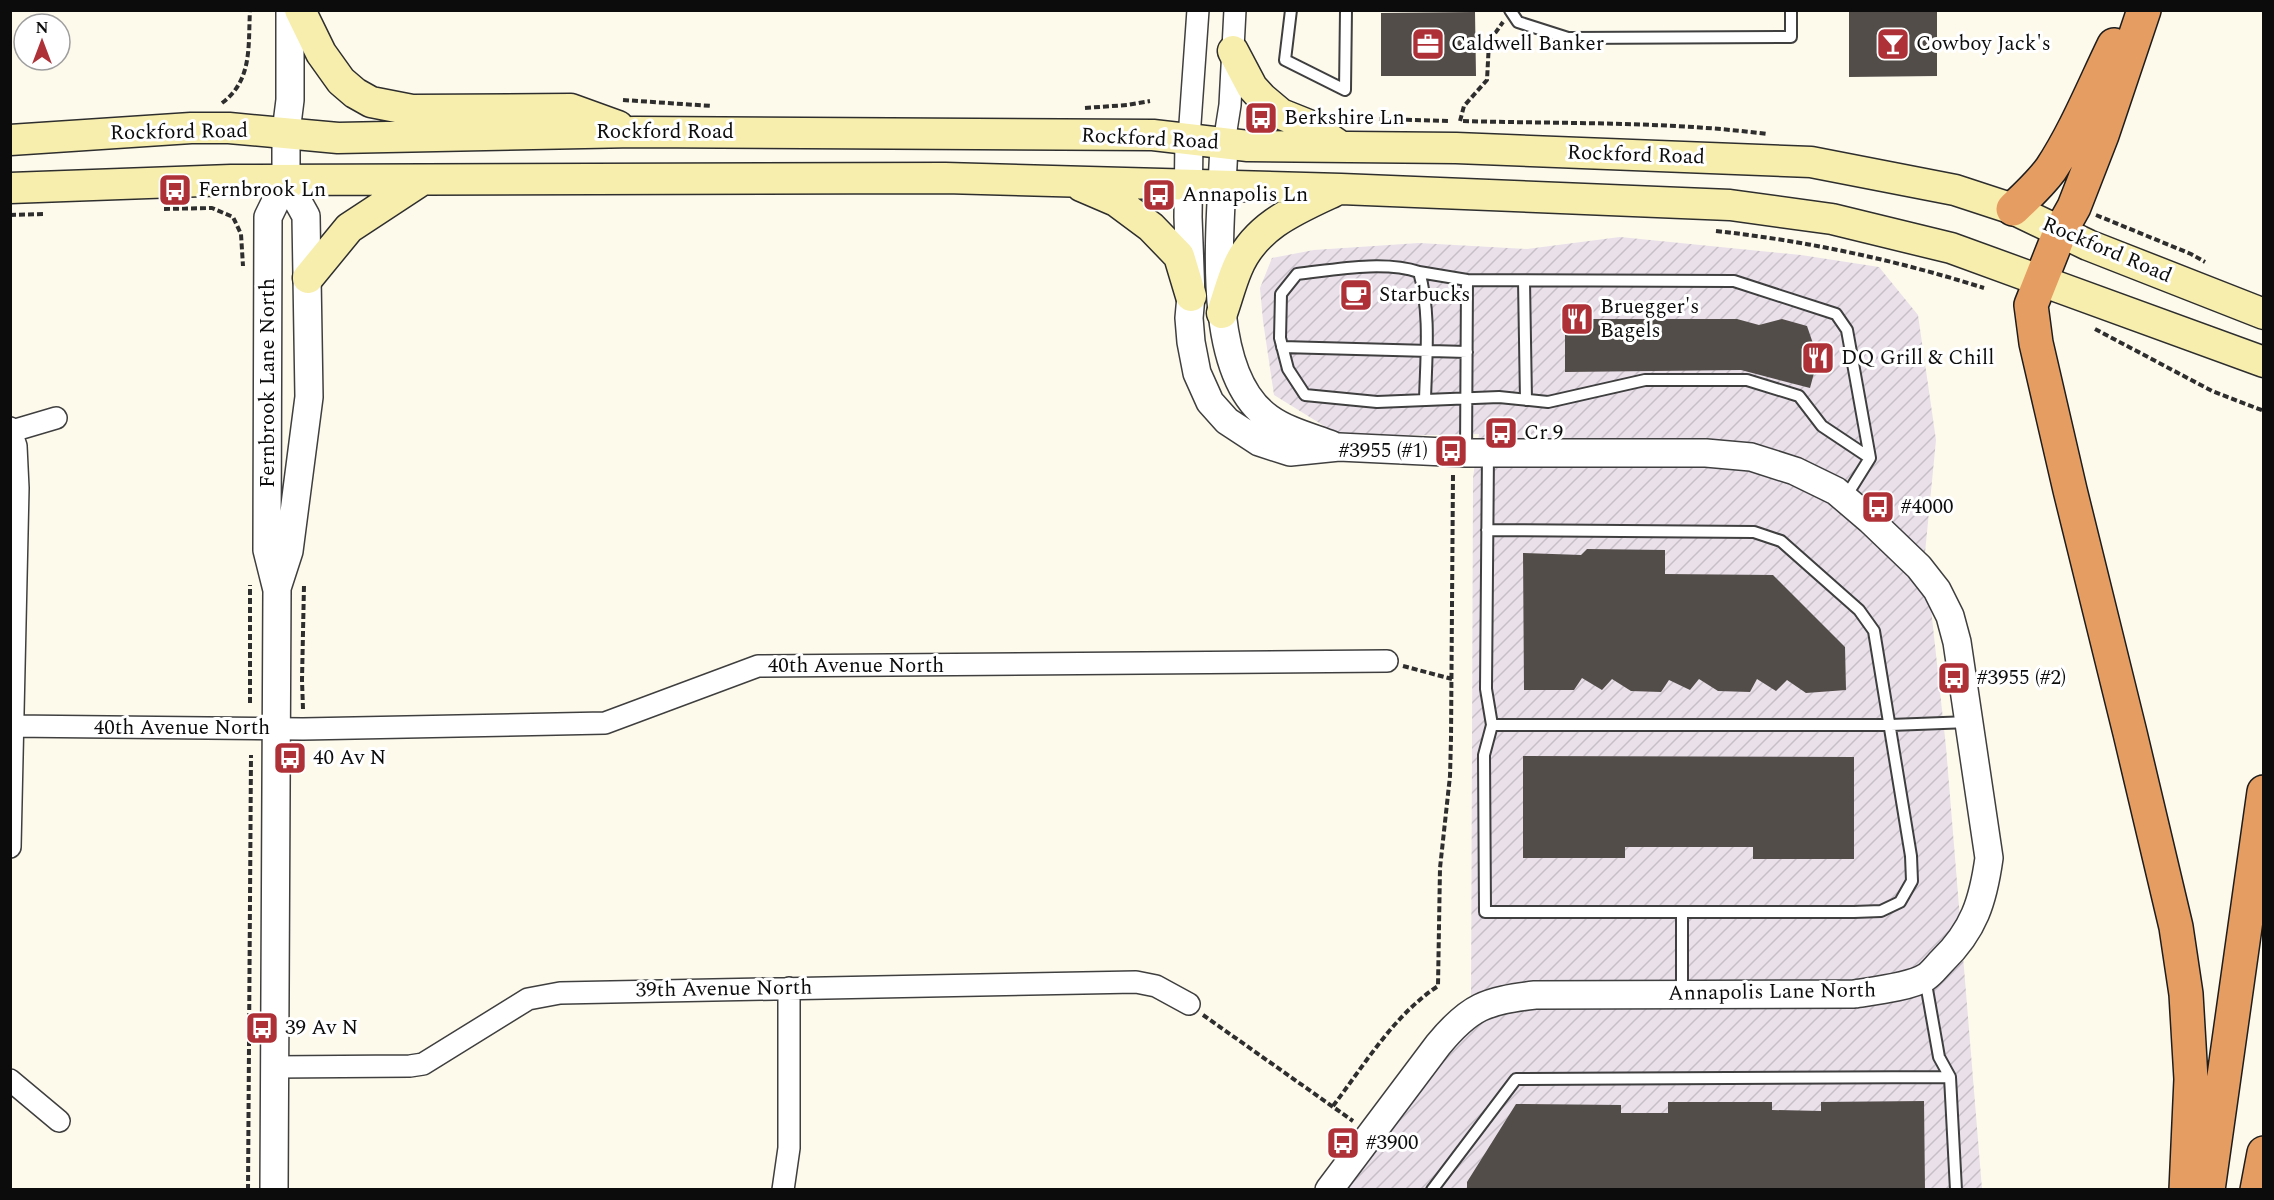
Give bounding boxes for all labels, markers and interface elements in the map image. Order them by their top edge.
north arrow [12,12,72,72]
text: N [35,16,49,40]
office icon: Caldwell Banker [1410,26,1446,62]
bar icon: Cowboy Jack's [1875,26,1911,62]
place label: Caldwell Banker [1451,28,1604,60]
place label: Cowboy Jack's [1916,28,2051,60]
bus stop icon: Berkshire Ln [1243,100,1279,136]
place label: Berkshire Ln [1284,102,1405,134]
street label: Rockford Road [110,115,248,149]
street label: Rockford Road [596,116,734,148]
street label: Rockford Road [1080,119,1220,159]
street label: Rockford Road [1566,137,1706,173]
bus stop icon: Fernbrook Ln [157,172,193,208]
place label: Fernbrook Ln [198,174,326,206]
bus stop icon: Annapolis Ln [1141,177,1177,213]
place label: Annapolis Ln [1182,179,1308,211]
street label: Rockford Road [2037,208,2177,292]
cafe icon: Starbucks [1338,277,1374,313]
street label: Fernbrook Lane North [252,278,284,488]
place label: Starbucks [1379,279,1470,311]
place label: Bruegger's Bagels [1600,291,1699,347]
restaurant icon: Bruegger's Bagels [1559,301,1595,337]
restaurant icon: DQ Grill & Chill [1800,340,1836,376]
place label: DQ Grill & Chill [1841,342,1994,374]
bus stop icon: Cr 9 [1483,415,1519,451]
place label: Cr 9 [1524,417,1563,449]
bus stop icon: #3955 (#1) [1433,433,1469,469]
place label: #3955 (#1) [1339,435,1428,467]
bus stop icon: #4000 [1860,489,1896,525]
place label: #4000 [1901,491,1954,523]
street label: 40th Avenue North [768,650,944,682]
bus stop icon: #3955 (#2) [1936,660,1972,696]
place label: #3955 (#2) [1977,662,2066,694]
street label: 40th Avenue North [94,712,270,744]
bus stop icon: 40 Av N [272,740,308,776]
place label: 40 Av N [313,742,386,774]
street label: 39th Avenue North [635,971,813,1007]
street label: Annapolis Lane North [1668,974,1876,1010]
bus stop icon: 39 Av N [244,1010,280,1046]
place label: 39 Av N [285,1012,358,1044]
bus stop icon: #3900 [1325,1125,1361,1161]
place label: #3900 [1366,1127,1419,1159]

